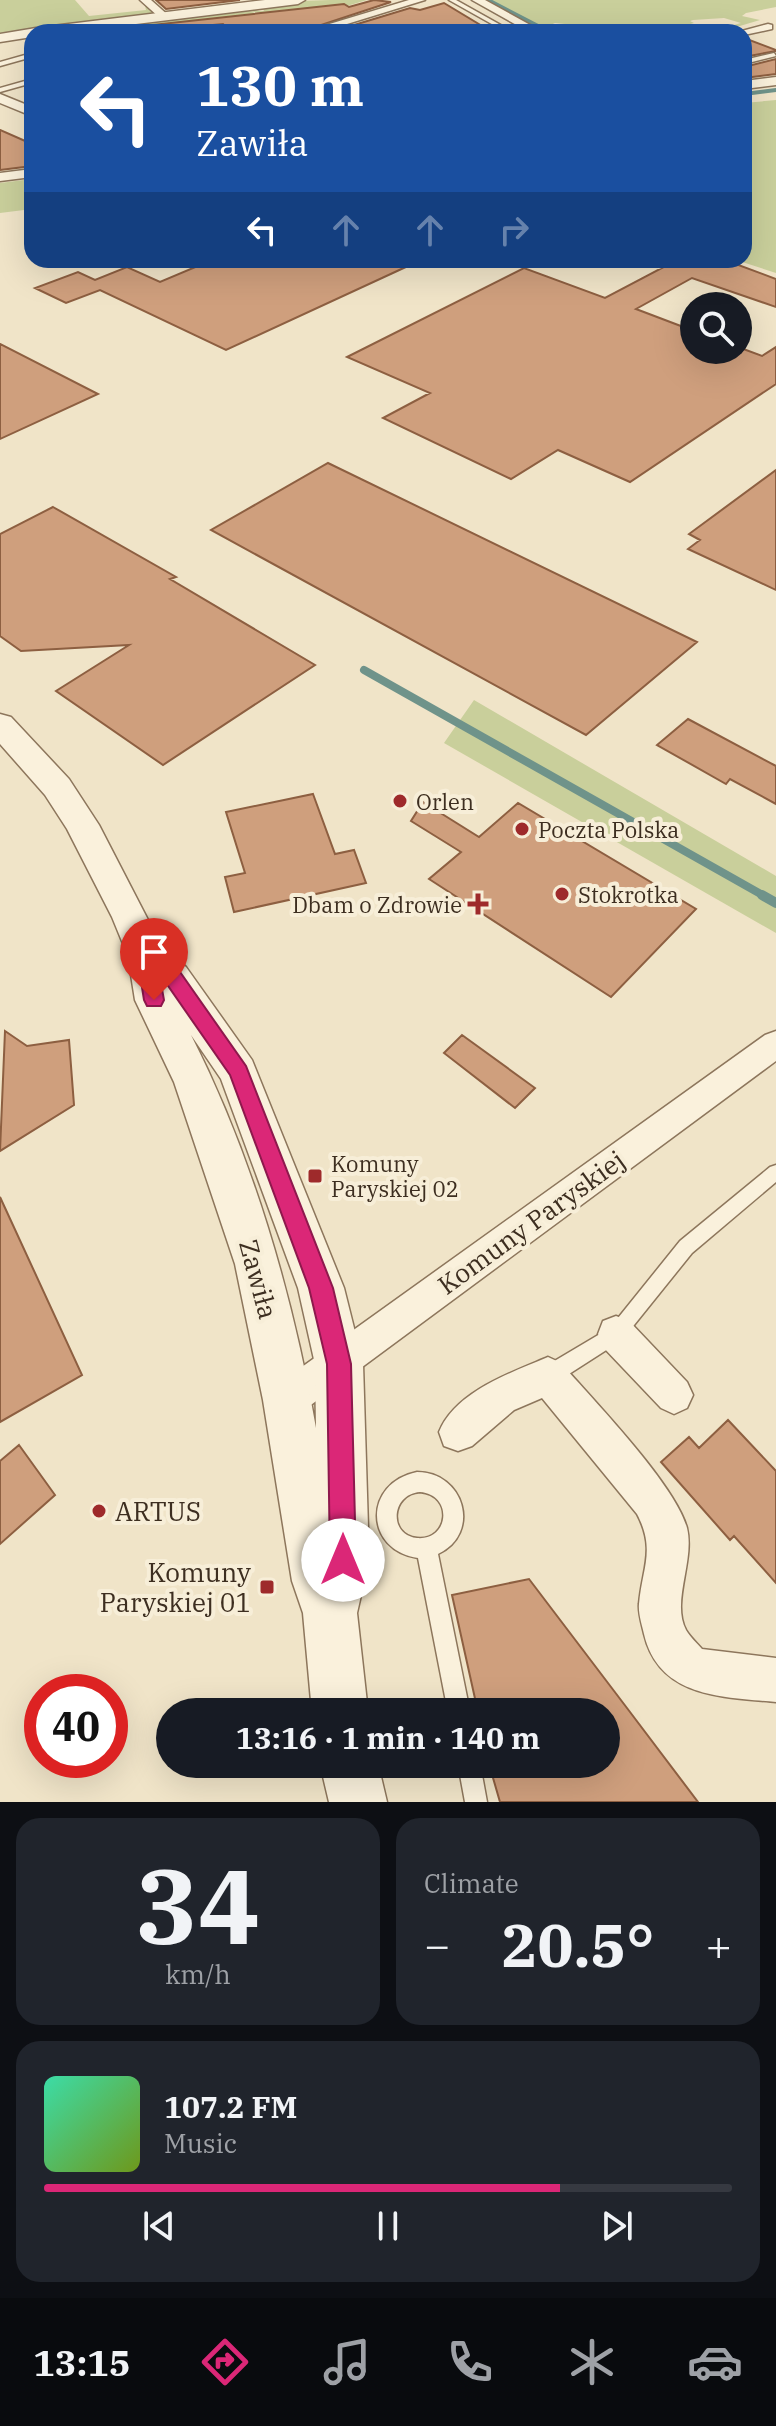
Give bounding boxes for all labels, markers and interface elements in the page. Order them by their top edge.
text: 130 m [196,49,364,121]
icon: left [64,56,168,160]
text: Zawiła [196,119,308,166]
icon: left [240,208,284,252]
icon: ahead [324,208,368,252]
icon: ahead [408,208,452,252]
icon: right [492,208,536,252]
map controls [680,292,752,364]
button: search [680,292,752,364]
place label: Orlen [416,787,474,816]
marker: Orlen [391,792,409,810]
place label: Poczta Polska [538,815,679,844]
marker: Poczta Polska [513,820,531,838]
place label: Stokrotka [578,880,679,909]
marker: Stokrotka [553,885,571,903]
place label: Dbam o Zdrowie [292,890,462,919]
marker: Dbam o Zdrowie [469,895,487,913]
pin [120,918,188,1000]
icon: arrive [132,930,176,974]
street label: Komuny Paryskiej [431,1143,631,1301]
place label: Komuny Paryskiej 02 [331,1149,459,1203]
marker: Komuny Paryskiej 02 [306,1167,324,1185]
street label: Zawiła [232,1235,286,1323]
place label: ARTUS [115,1494,201,1528]
marker: ARTUS [90,1502,108,1520]
position arrow [301,1518,385,1602]
place label: Komuny Paryskiej 01 [100,1555,251,1619]
marker: Komuny Paryskiej 01 [258,1578,276,1596]
speed limit sign: 40 [24,1674,128,1778]
text: 13:16 · 1 min · 140 m [236,1718,540,1757]
text: 34 [136,1837,260,1973]
text: Climate [424,1866,519,1900]
text: 20.5° [501,1905,655,1984]
text: − [424,1916,450,1973]
text: + [706,1916,732,1973]
text: km/h [165,1957,231,1991]
text: 107.2 FM [164,2087,297,2126]
text: Music [164,2126,237,2160]
icon: previous [137,2204,181,2248]
icon: pause [366,2204,410,2248]
icon: next [595,2204,639,2248]
icon: directions [197,2334,253,2390]
icon: music [319,2334,375,2390]
icon: phone [442,2334,498,2390]
icon: climate [564,2334,620,2390]
icon: car [687,2334,743,2390]
text: 13:15 [33,2339,131,2386]

